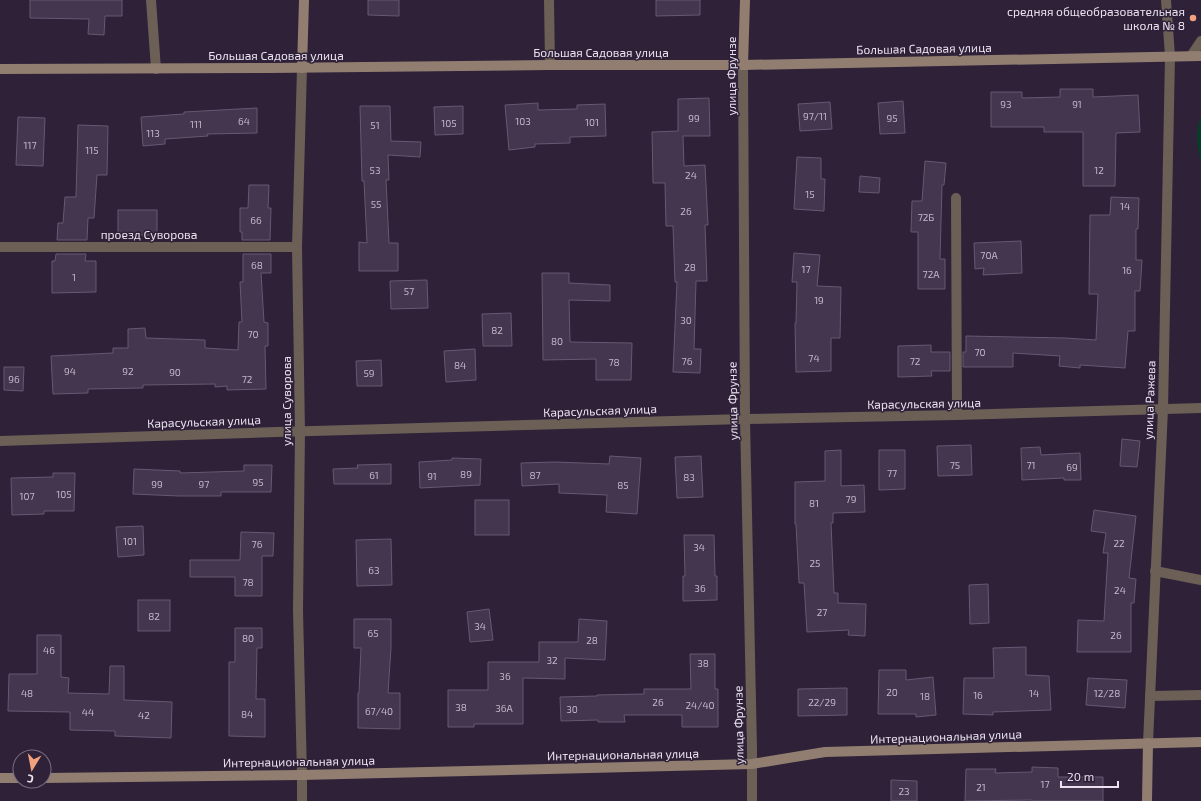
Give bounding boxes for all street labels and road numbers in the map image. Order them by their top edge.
street label: улица Фрунзе [724,37,739,115]
street label: Большая Садовая улица [856,40,992,57]
street label: Большая Садовая улица [533,45,669,60]
street label: Большая Садовая улица [208,48,344,63]
street label: проезд Суворова [101,227,197,242]
street label: улица Суворова [279,356,294,446]
street label: улица Ражева [1141,360,1158,440]
street label: улица Фрунзе [724,361,741,441]
street label: Карасульская улица [867,395,981,412]
street label: Карасульская улица [543,401,657,420]
street label: Карасульская улица [147,412,261,431]
street label: улица Фрунзе [730,685,747,765]
street label: Интернациональная улица [870,726,1022,747]
street label: Интернациональная улица [547,746,699,763]
street label: Интернациональная улица [223,753,375,770]

